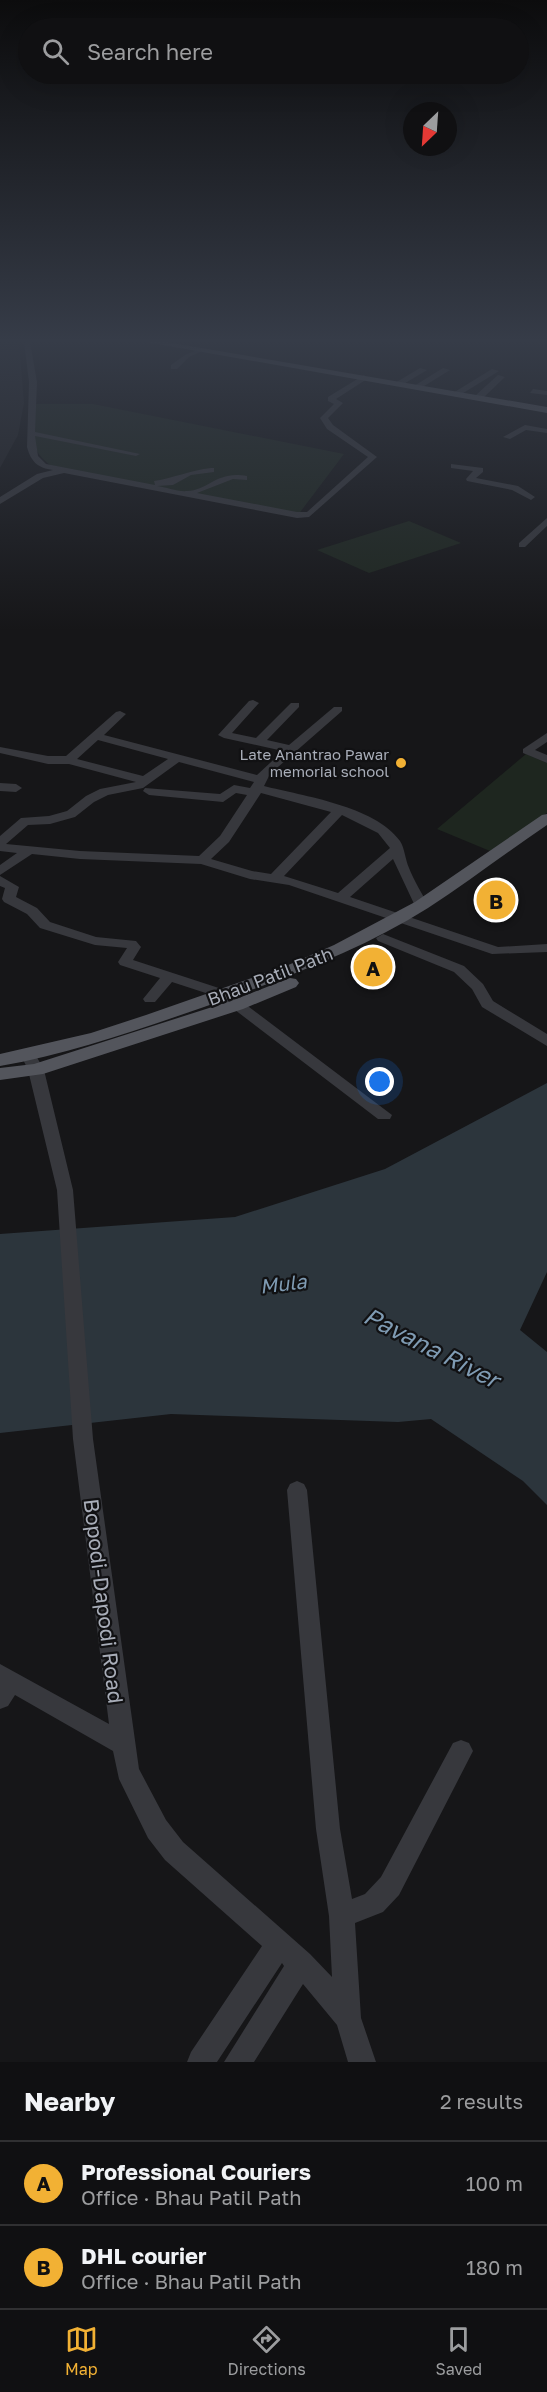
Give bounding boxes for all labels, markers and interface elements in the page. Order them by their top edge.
search box [18,18,529,84]
icon: search [39,35,72,68]
text: Search here [87,38,213,65]
north arrow [403,102,457,156]
place label: Late Anantrao Pawar memorial school [240,745,389,780]
marker: Late Anantrao Pawar memorial school [394,756,408,770]
pin: B [476,878,516,922]
street label: Bhau Patil Path [204,942,336,1010]
pin: A [354,944,392,990]
your location [365,1067,394,1096]
water label: Mula [258,1268,308,1298]
water label: Pavana River [359,1300,508,1395]
street label: Bopodi-Dapodi Road [79,1497,129,1705]
text: Nearby [24,2086,115,2117]
text: 2 results [440,2089,523,2113]
text: Professional Couriers [81,2158,311,2185]
text: A [36,2171,51,2195]
text: 100 m [466,2171,523,2195]
text: Office · Bhau Patil Path [81,2185,302,2209]
text: DHL courier [81,2242,207,2269]
text: B [36,2255,51,2279]
text: 180 m [466,2255,523,2279]
text: Office · Bhau Patil Path [81,2269,302,2293]
tab: Map [65,2323,98,2379]
tab: Directions [228,2323,306,2379]
tab: Saved [435,2323,482,2379]

